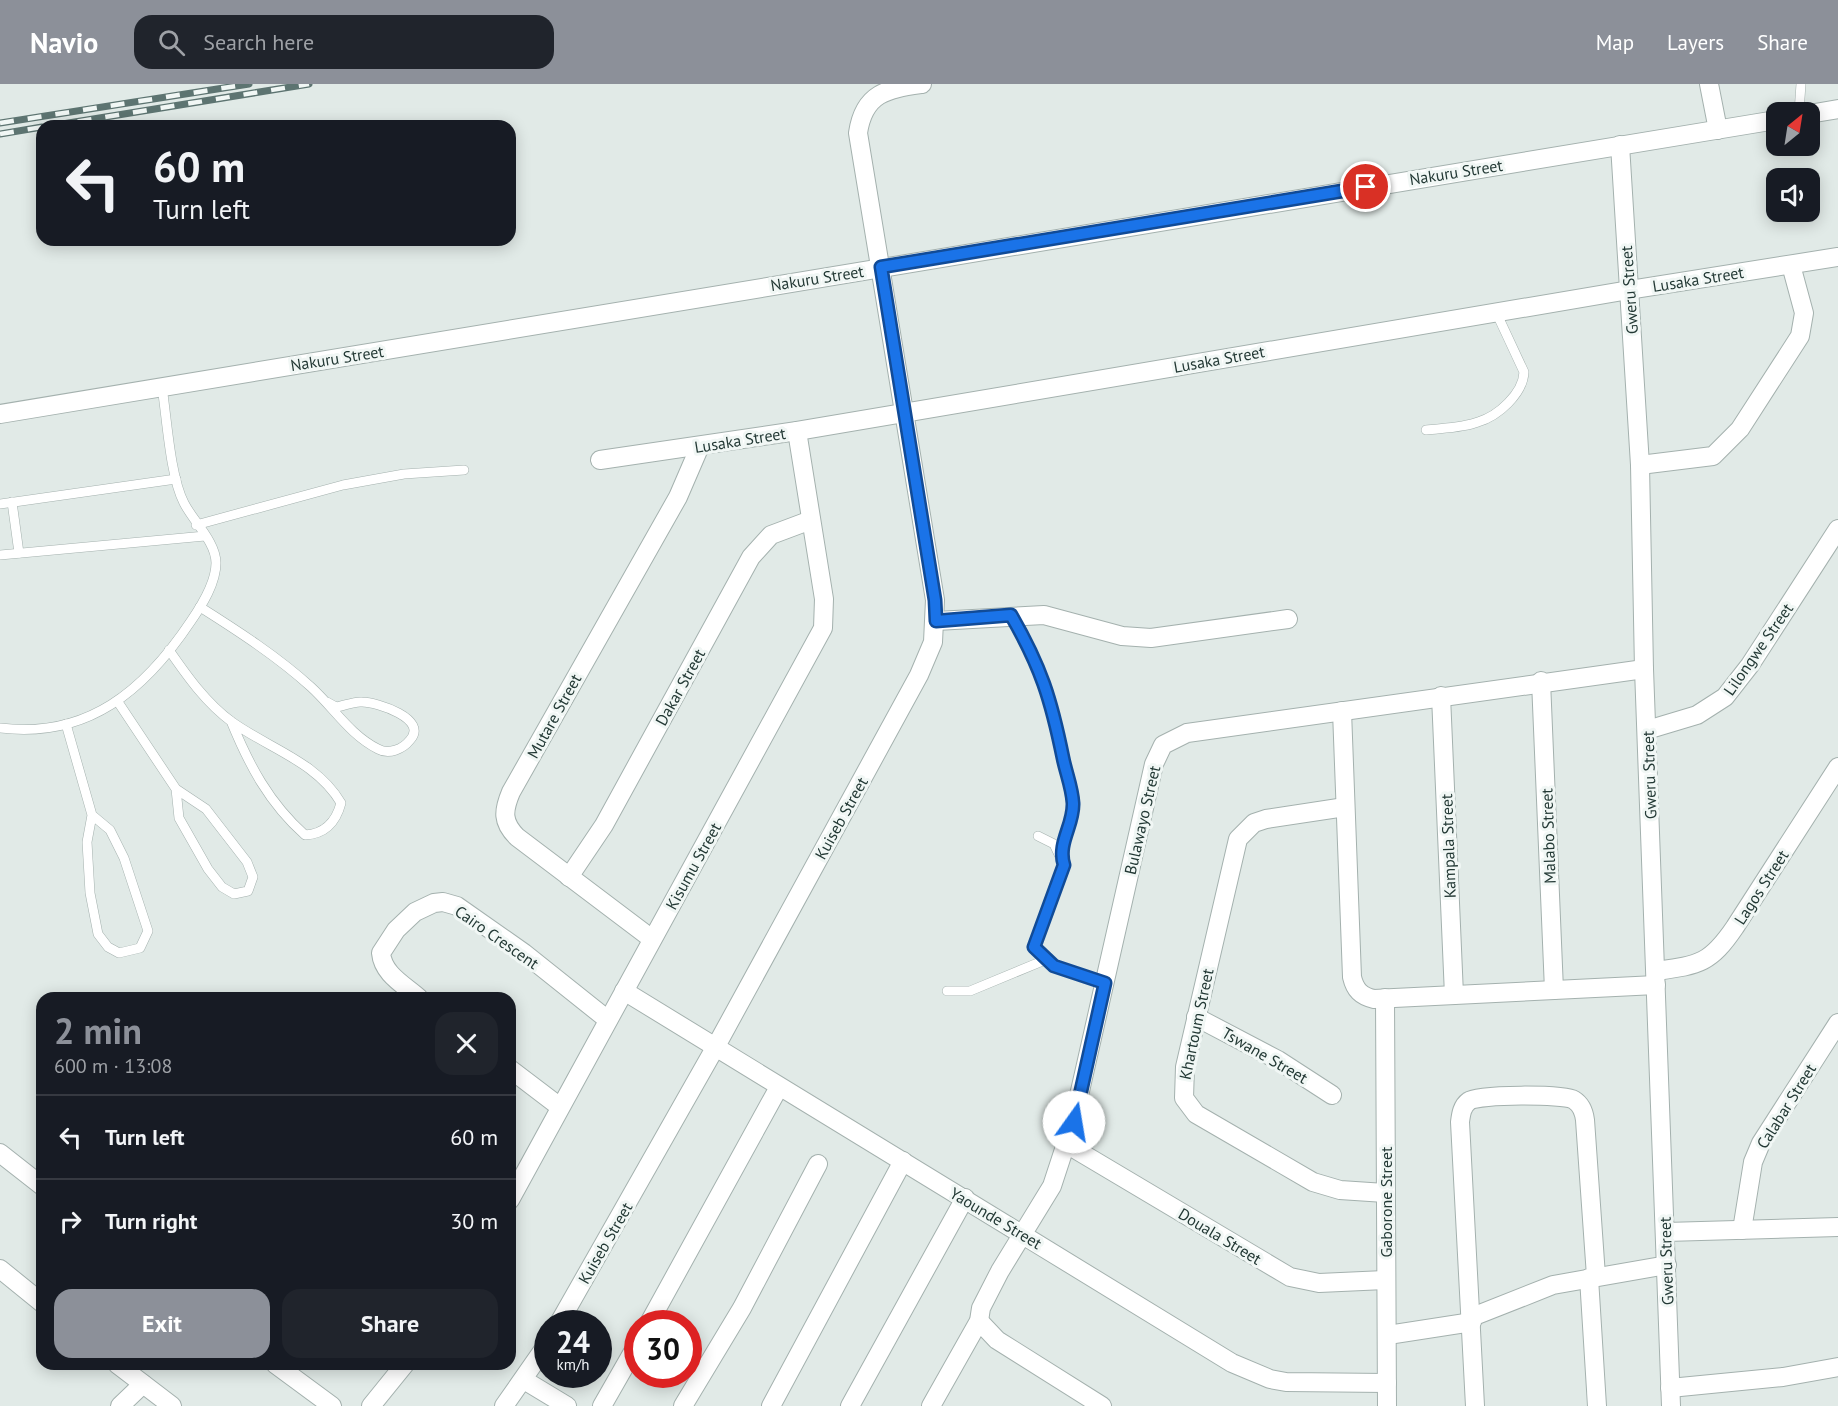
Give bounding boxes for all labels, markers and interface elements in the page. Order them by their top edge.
search box [134,15,554,69]
text: Navio [30,24,98,61]
icon: search [155,26,188,59]
text: Search here [203,28,314,56]
text: Map [1596,29,1634,56]
text: Layers [1667,29,1724,56]
text: Share [1757,29,1808,56]
north arrow [1766,102,1820,156]
map controls [1766,102,1820,222]
text: 60 m [153,139,245,194]
icon: left [54,144,132,222]
street label: Nakuru Street [1408,155,1505,189]
pin [1340,161,1391,212]
button: sound [1766,168,1820,222]
icon: arrive [1349,170,1382,203]
text: Turn left [153,192,250,226]
street label: Gweru Street [1616,244,1642,335]
street label: Nakuru Street [769,261,866,295]
street label: Lusaka Street [1651,262,1746,296]
street label: Nakuru Street [289,341,386,375]
street label: Lusaka Street [1172,341,1267,377]
street label: Lusaka Street [693,423,788,457]
street label: Lilongwe Street [1719,599,1797,699]
street label: Dakar Street [651,645,710,729]
street label: Mutare Street [523,670,586,762]
street label: Gweru Street [1637,730,1661,820]
street label: Bulawayo Street [1120,763,1164,876]
street label: Kuiseb Street [810,773,872,863]
street label: Malabo Street [1536,787,1560,884]
street label: Kampala Street [1436,793,1460,899]
street label: Kisumu Street [661,819,725,913]
street label: Lagos Street [1729,845,1793,928]
street label: Cairo Crescent [451,901,543,974]
street label: Khartoum Street [1174,966,1218,1081]
text: 2 min [54,1007,142,1054]
button: close [435,1012,498,1075]
street label: Tswane Street [1219,1022,1312,1088]
text: 600 m · 13:08 [54,1053,172,1079]
street label: Calabar Street [1752,1059,1820,1152]
position arrow [1042,1090,1106,1154]
icon: left [54,1121,87,1154]
text: Turn left [105,1123,185,1151]
text: 60 m [450,1123,498,1151]
street label: Gaborone Street [1376,1146,1396,1257]
street label: Yaounde Street [946,1183,1046,1254]
street label: Kuiseb Street [574,1198,637,1287]
street label: Douala Street [1175,1203,1266,1269]
icon: right [54,1205,87,1238]
text: Turn right [105,1207,197,1235]
text: 30 m [450,1207,498,1235]
street label: Gweru Street [1654,1216,1678,1306]
button: Exit [54,1289,270,1358]
button: Share [282,1289,498,1358]
speed limit sign: 30 [624,1310,702,1388]
text: 24 [556,1322,590,1361]
text: km/h [557,1355,589,1374]

